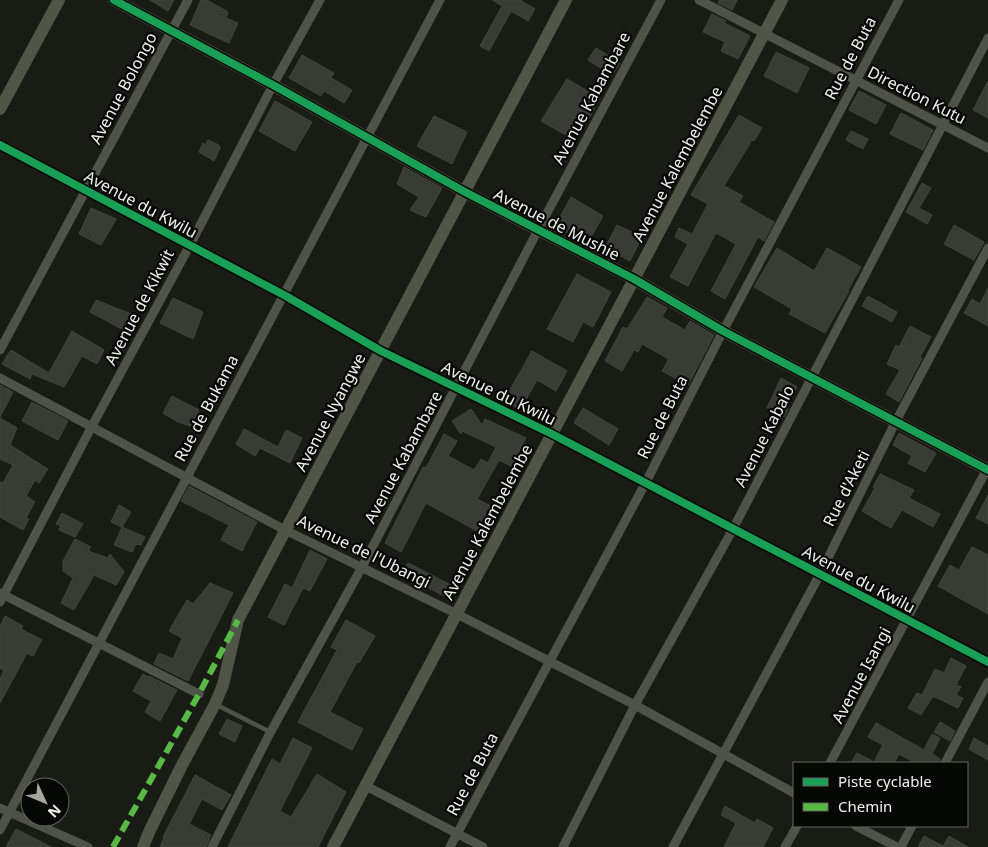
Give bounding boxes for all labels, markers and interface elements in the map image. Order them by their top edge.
street label: Rue de Buta [819,13,881,103]
street label: Avenue Bolongo [84,28,162,148]
street label: Avenue Kabambare [547,28,635,168]
street label: Direction Kutu [864,61,970,129]
street label: Avenue Kalembelembe [627,82,727,246]
street label: Avenue du Kwilu [81,165,201,243]
street label: Avenue de Mushie [490,183,624,265]
street label: Avenue de Kikwit [99,245,179,369]
street label: Avenue Nyangwe [290,349,370,475]
street label: Rue de Bukama [169,351,243,465]
street label: Avenue du Kwilu [438,356,560,430]
street label: Rue de Buta [632,371,692,463]
street label: Avenue Kabalo [729,381,799,491]
street label: Avenue Kabambare [359,387,447,527]
street label: Avenue Kalembelembe [437,440,537,604]
street label: Rue d'Aketi [817,446,875,530]
street label: Avenue de l'Ubangi [294,509,434,593]
street label: Avenue du Kwilu [799,540,919,618]
street label: Avenue Isangi [826,623,896,727]
street label: Rue de Buta [441,729,503,819]
legend [793,762,968,827]
text: Piste cyclable [838,771,932,791]
north arrow [20,777,70,827]
text: Chemin [838,796,892,816]
text: N [44,801,66,822]

